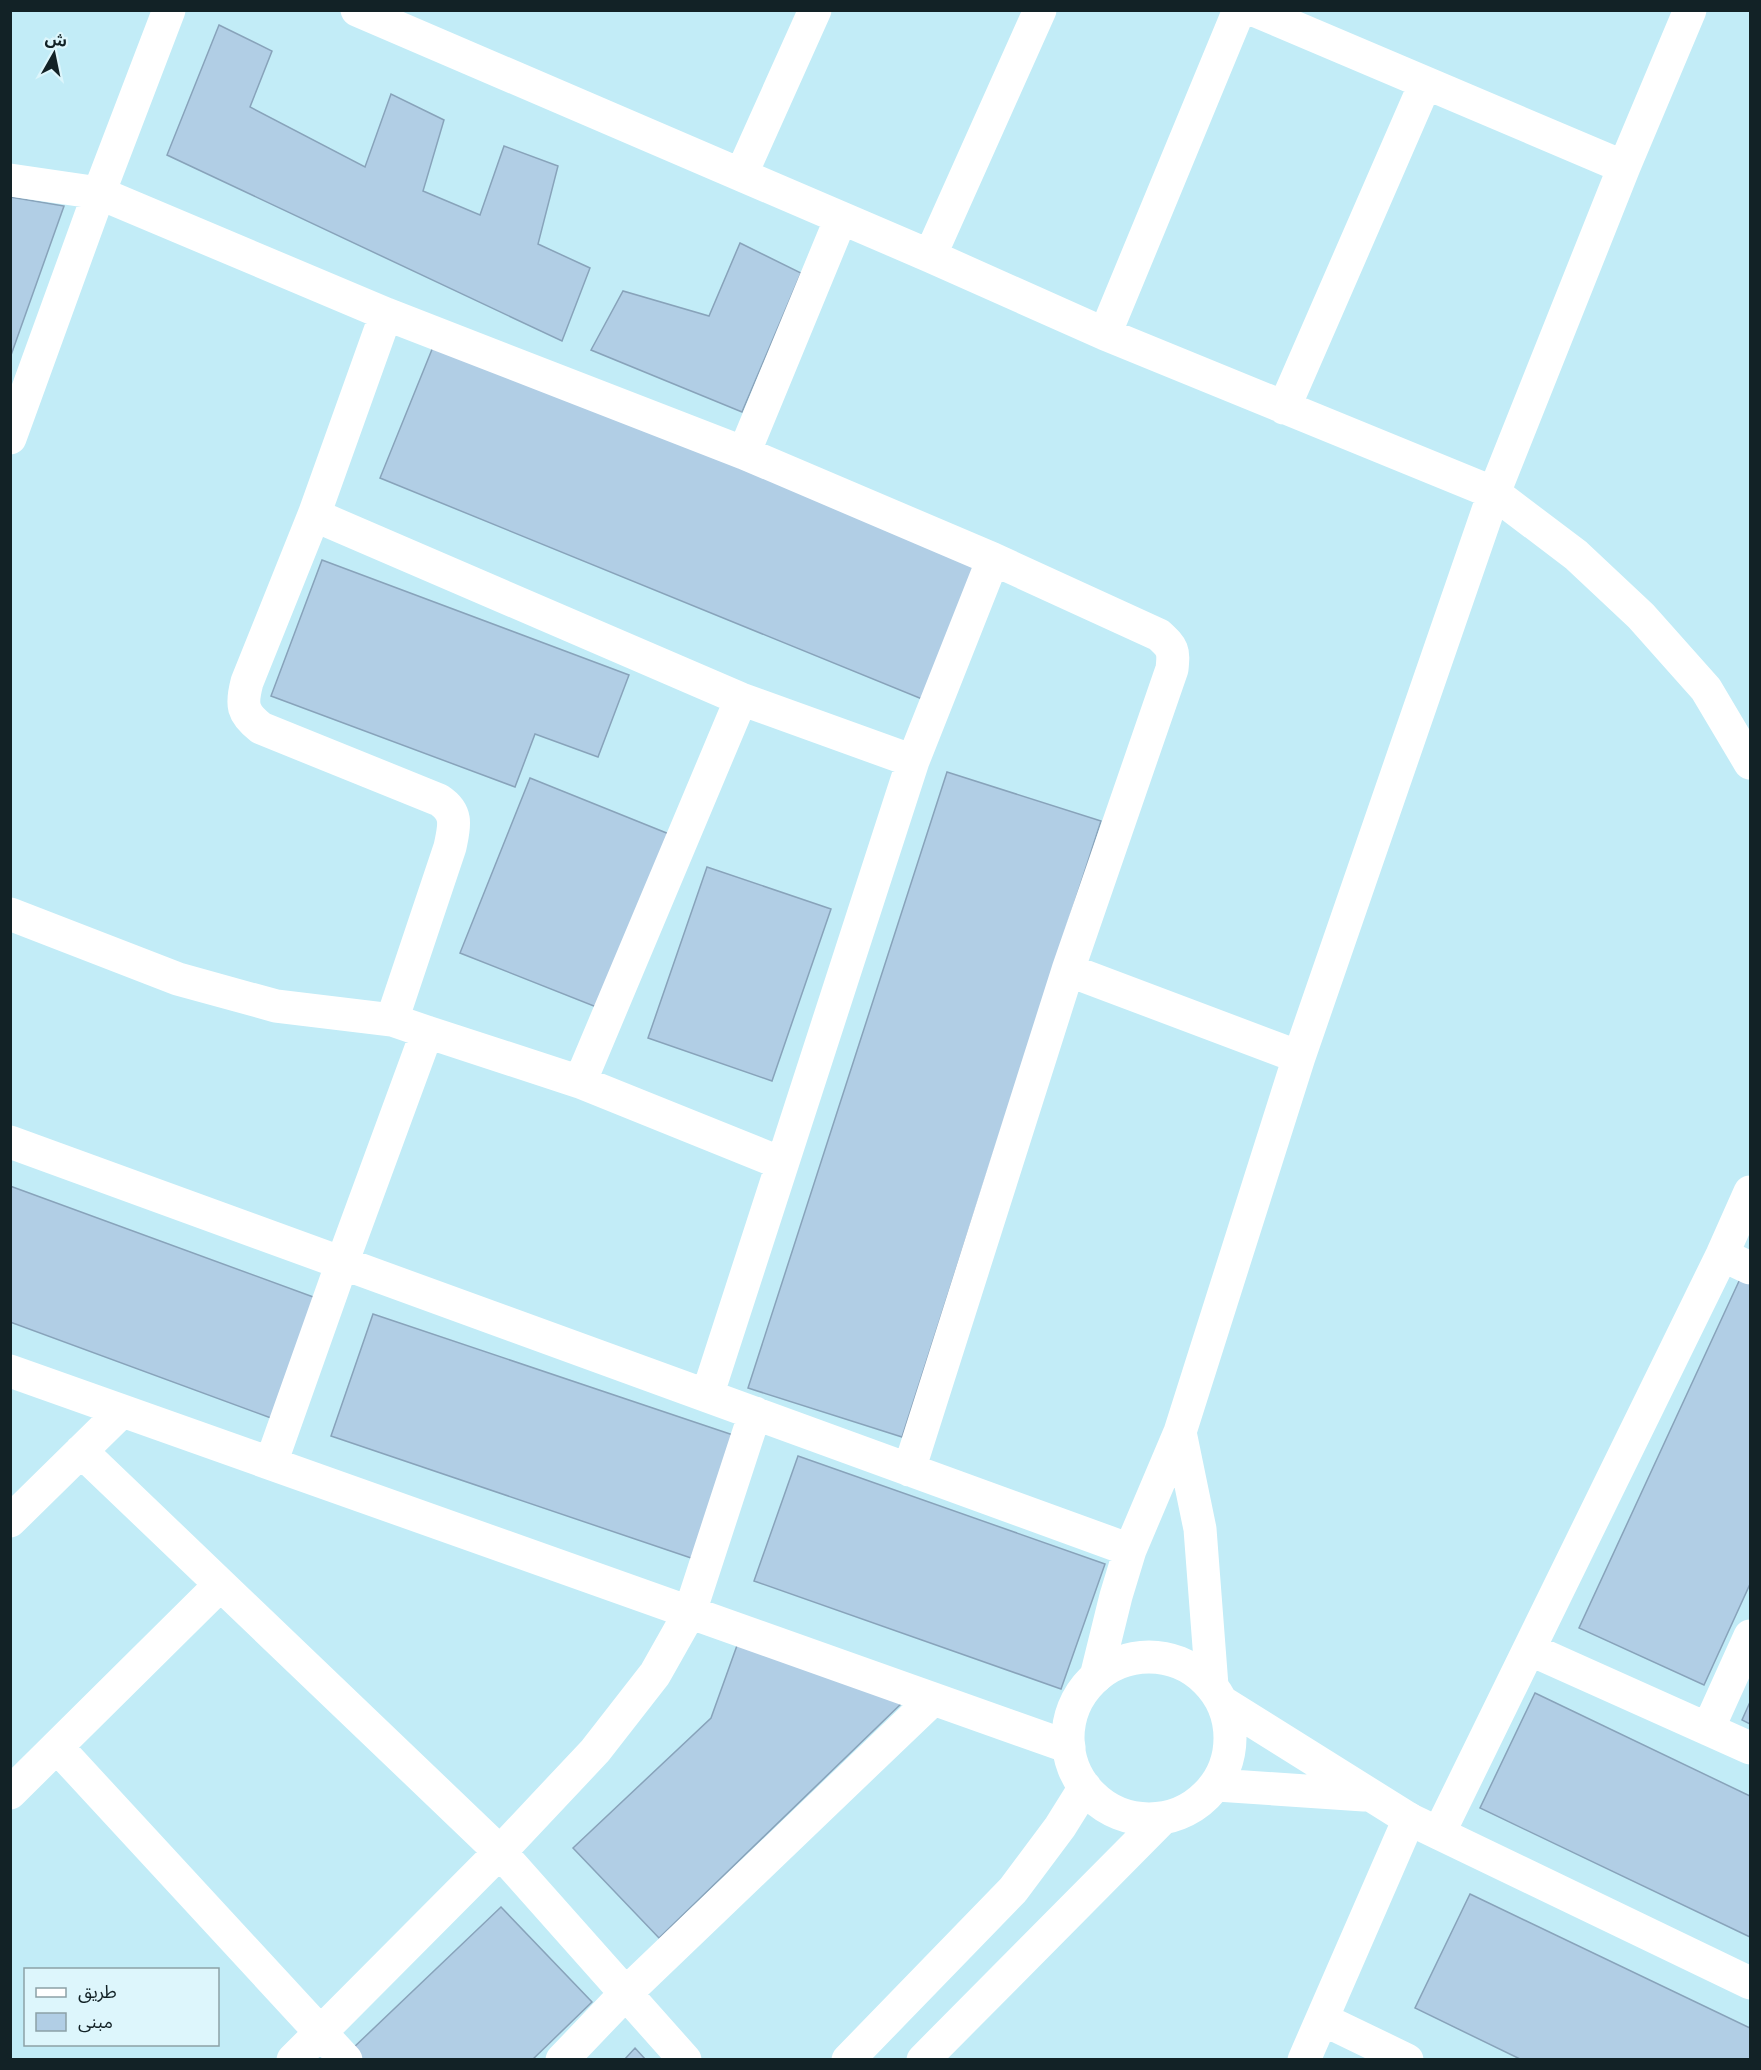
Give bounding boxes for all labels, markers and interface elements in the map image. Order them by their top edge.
north arrow [24,24,84,84]
text: ش [44,30,69,53]
legend [24,1968,219,2046]
text: طريق [78,1982,117,2005]
text: مبنى [78,2012,113,2035]

